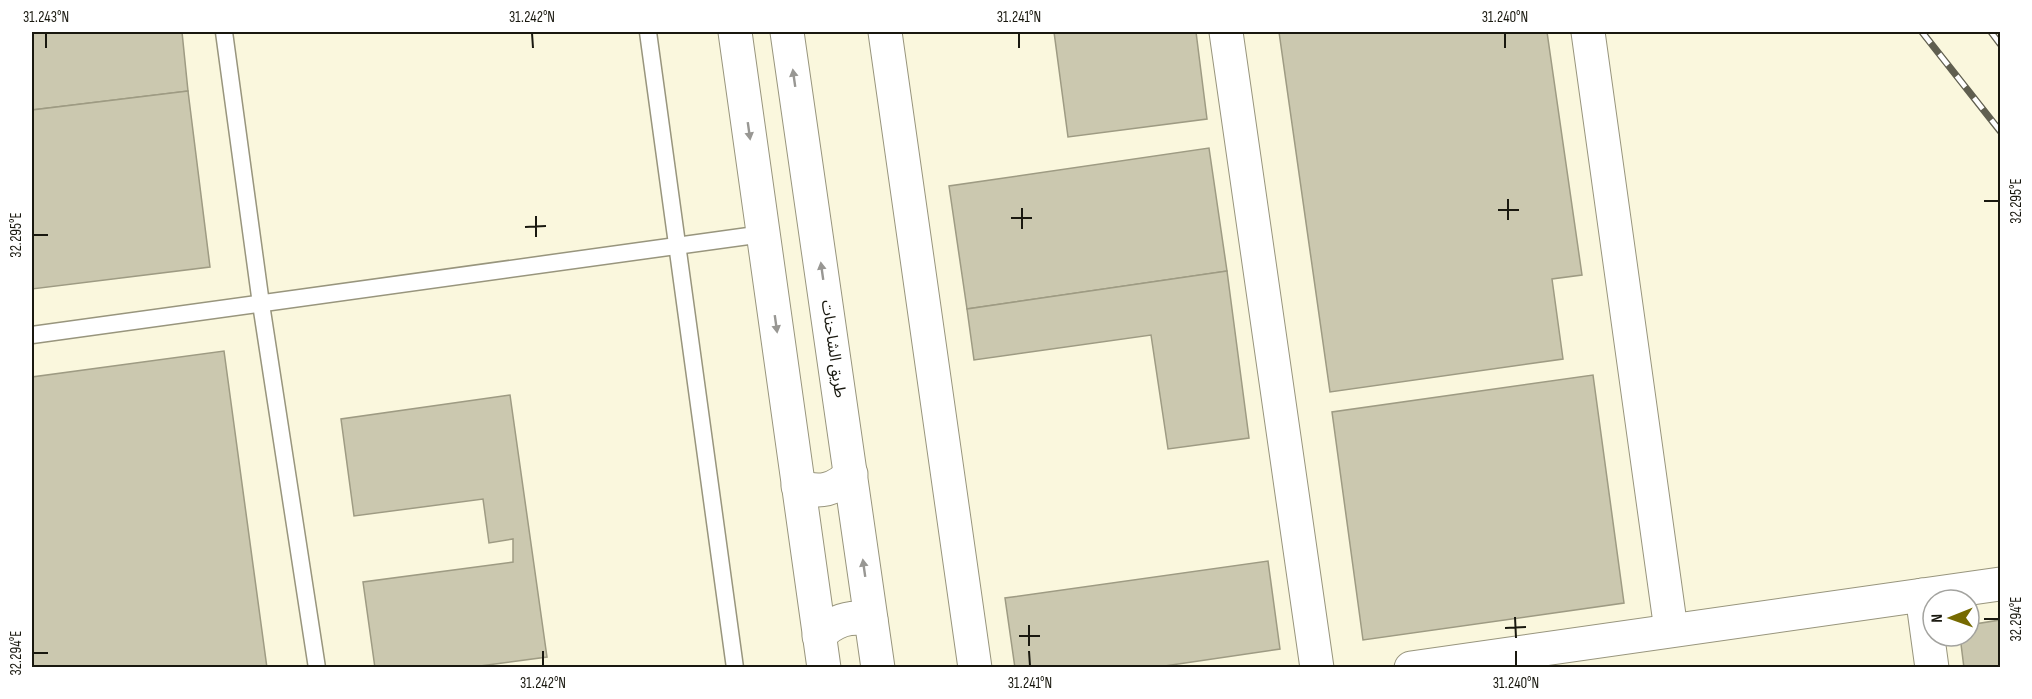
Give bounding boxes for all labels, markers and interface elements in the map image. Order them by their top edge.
text: 31.243°N [23,8,69,27]
text: 31.242°N [509,8,555,27]
text: 31.241°N [997,8,1041,27]
text: 31.240°N [1482,8,1528,27]
one-way arrow [789,68,798,87]
one-way arrow [745,122,754,141]
text: 32.295°E [2007,178,2026,224]
text: 32.295°E [7,212,26,258]
one-way arrow [817,261,826,280]
street label: طريق الشاحنات [817,299,849,399]
one-way arrow [771,315,780,334]
one-way arrow [860,558,869,577]
north arrow [1921,588,1981,648]
text: 32.294°E [2007,596,2026,642]
text: N [1928,614,1947,623]
text: 32.294°E [7,630,26,676]
text: 31.242°N [520,674,566,693]
text: 31.241°N [1008,674,1052,693]
text: 31.240°N [1493,674,1539,693]

